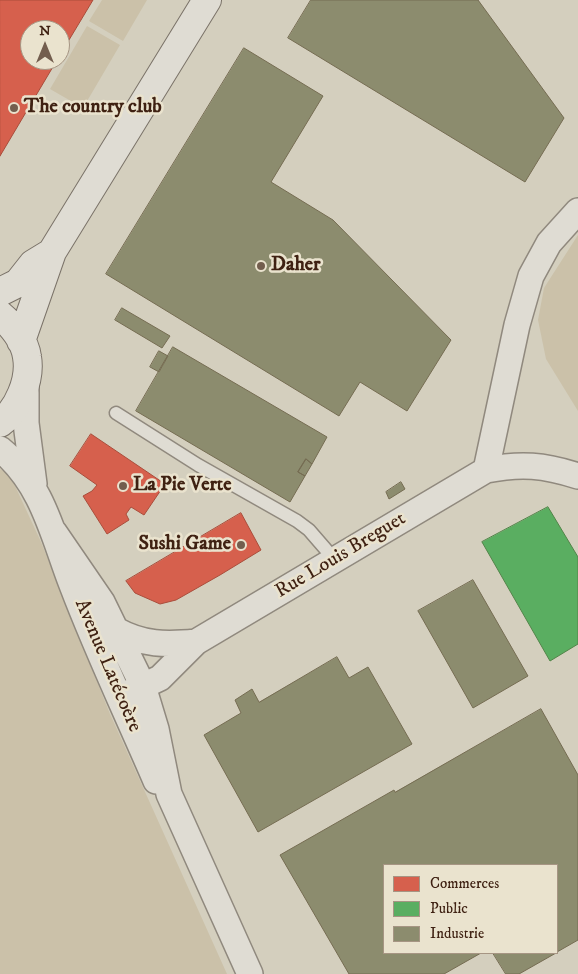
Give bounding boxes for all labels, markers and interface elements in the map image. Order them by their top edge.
north arrow [20,20,70,70]
text: N [39,22,51,40]
place label: The country club [24,96,162,120]
marker: The country club [8,102,20,114]
place label: Daher [271,254,321,278]
marker: Daher [255,260,267,272]
place label: La Pie Verte [133,474,232,498]
marker: La Pie Verte [117,480,129,492]
street label: Rue Louis Breguet [271,508,411,604]
place label: Sushi Game [139,533,231,557]
marker: Sushi Game [235,539,247,551]
street label: Avenue Latécoère [68,596,146,736]
legend [383,864,558,954]
text: Commerces [430,874,499,893]
text: Public [430,899,468,918]
text: Industrie [430,924,484,943]

